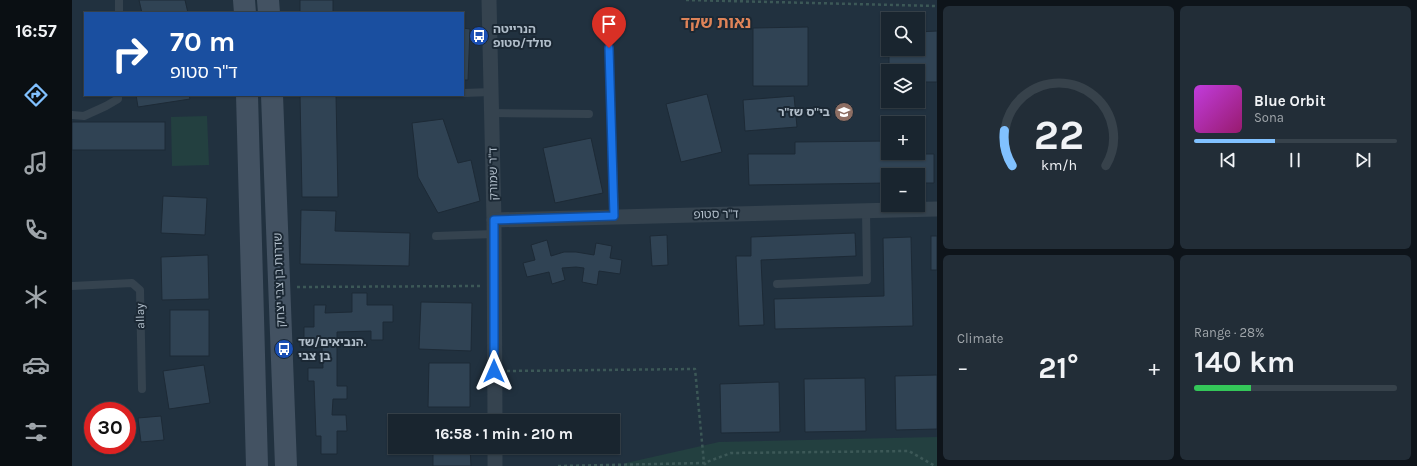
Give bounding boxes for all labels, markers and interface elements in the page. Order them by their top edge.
pin [592,7.0,626,48]
map controls [881,12,925,212]
button: search [881,12,925,56]
icon: arrive [598,13,620,35]
district label: נאות שקד [681,13,751,32]
text: 16:57 [15,20,57,42]
place label: הנרייטה סולד/סטופ [493,22,552,50]
text: 70 m [170,25,235,58]
bus stop icon: הנרייטה סולד/סטופ [468,25,490,47]
icon: right [104,28,156,80]
text: ד"ר סטופ [170,61,238,83]
button: layers [881,64,925,108]
icon: directions [22,81,50,109]
text: Blue Orbit [1254,92,1326,110]
school or university icon: בי"ס שז"ר [833,101,855,123]
place label: בי"ס שז"ר [778,105,830,119]
text: 22 [1033,110,1084,158]
text: Sona [1254,110,1284,125]
button: + [881,116,925,160]
street label: ד"ר שמורק [486,147,500,201]
icon: music [22,149,50,177]
icon: previous [1217,149,1239,171]
icon: pause [1284,149,1306,171]
icon: next [1352,149,1374,171]
text: km/h [1040,156,1077,173]
button: − [881,168,925,212]
street label: ד"ר סטופ [693,207,739,221]
icon: phone [22,216,50,244]
street label: שדרות בן צבי יצחק [270,232,288,328]
icon: climate [22,283,50,311]
street label: allay [133,303,147,329]
text: Range · 28% [1194,325,1264,340]
text: Climate [957,331,1003,346]
place label: הנביאים/שד. בן צבי [298,335,367,363]
bus stop icon: הנביאים/שד. בן צבי [273,338,295,360]
text: 140 km [1194,344,1295,380]
position arrow [473,350,515,392]
text: 21° [1038,350,1079,386]
icon: car [22,351,50,379]
text: − [957,355,969,381]
text: + [1148,355,1160,381]
speed limit sign: 30 [84,402,136,454]
icon: filters [22,418,50,446]
text: 16:58 · 1 min · 210 m [435,425,573,443]

